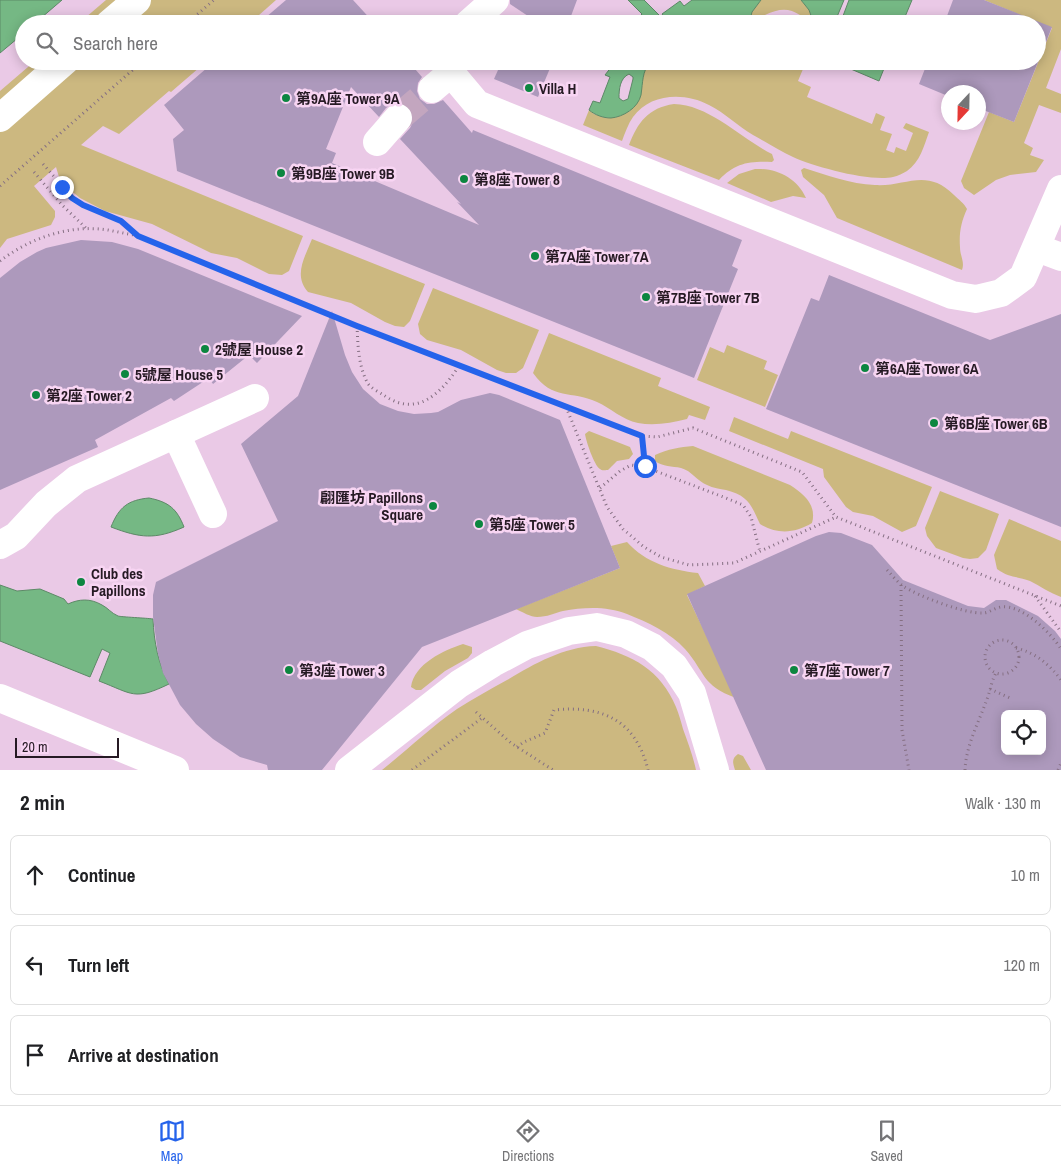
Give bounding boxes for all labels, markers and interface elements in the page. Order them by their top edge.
search box [15,15,1046,70]
icon: search [33,29,61,57]
text: Search here [73,30,158,56]
place label: Villa H [539,78,576,99]
marker: Villa H [523,82,535,94]
north arrow [941,85,986,130]
place label: 第9A座 Tower 9A [296,88,400,109]
marker: 第9A座 Tower 9A [280,92,292,104]
place label: 第9B座 Tower 9B [291,163,395,184]
marker: 第9B座 Tower 9B [275,167,287,179]
place label: 第8座 Tower 8 [474,169,560,190]
marker: 第8座 Tower 8 [458,173,470,185]
route end [51,176,74,199]
place label: 第7A座 Tower 7A [545,246,649,267]
marker: 第7A座 Tower 7A [529,250,541,262]
place label: 第7B座 Tower 7B [656,287,760,308]
marker: 第7B座 Tower 7B [640,291,652,303]
place label: 2號屋 House 2 [215,339,303,360]
marker: 2號屋 House 2 [199,343,211,355]
place label: 第6A座 Tower 6A [875,358,979,379]
marker: 第6A座 Tower 6A [859,362,871,374]
place label: 5號屋 House 5 [135,364,223,385]
marker: 5號屋 House 5 [119,368,131,380]
place label: 第2座 Tower 2 [46,385,132,406]
marker: 第2座 Tower 2 [30,389,42,401]
place label: 第6B座 Tower 6B [944,413,1048,434]
marker: 第6B座 Tower 6B [928,417,940,429]
route start [634,455,657,478]
place label: 翩匯坊 Papillons Square [320,487,423,525]
marker: 翩匯坊 Papillons Square [427,500,439,512]
place label: 第5座 Tower 5 [489,514,575,535]
marker: 第5座 Tower 5 [473,518,485,530]
place label: Club des Papillons [91,563,146,601]
marker: Club des Papillons [75,576,87,588]
place label: 第3座 Tower 3 [299,660,385,681]
place label: 第7座 Tower 7 [804,660,890,681]
marker: 第3座 Tower 3 [283,664,295,676]
marker: 第7座 Tower 7 [788,664,800,676]
map controls [1001,710,1046,755]
button: locate [1001,710,1046,755]
scale bar [15,735,119,758]
text: 20 m [22,738,48,756]
text: 2 min [20,788,65,817]
text: Walk · 130 m [965,792,1041,814]
icon: ahead [21,861,49,889]
text: Continue [68,862,136,888]
text: 10 m [1011,864,1040,886]
icon: left [21,951,49,979]
text: Turn left [68,952,129,978]
text: 120 m [1004,954,1040,976]
icon: arrive [21,1041,49,1069]
text: Arrive at destination [68,1042,219,1068]
tab: Map [158,1117,186,1165]
tab: Directions [502,1117,554,1165]
tab: Saved [870,1117,903,1165]

